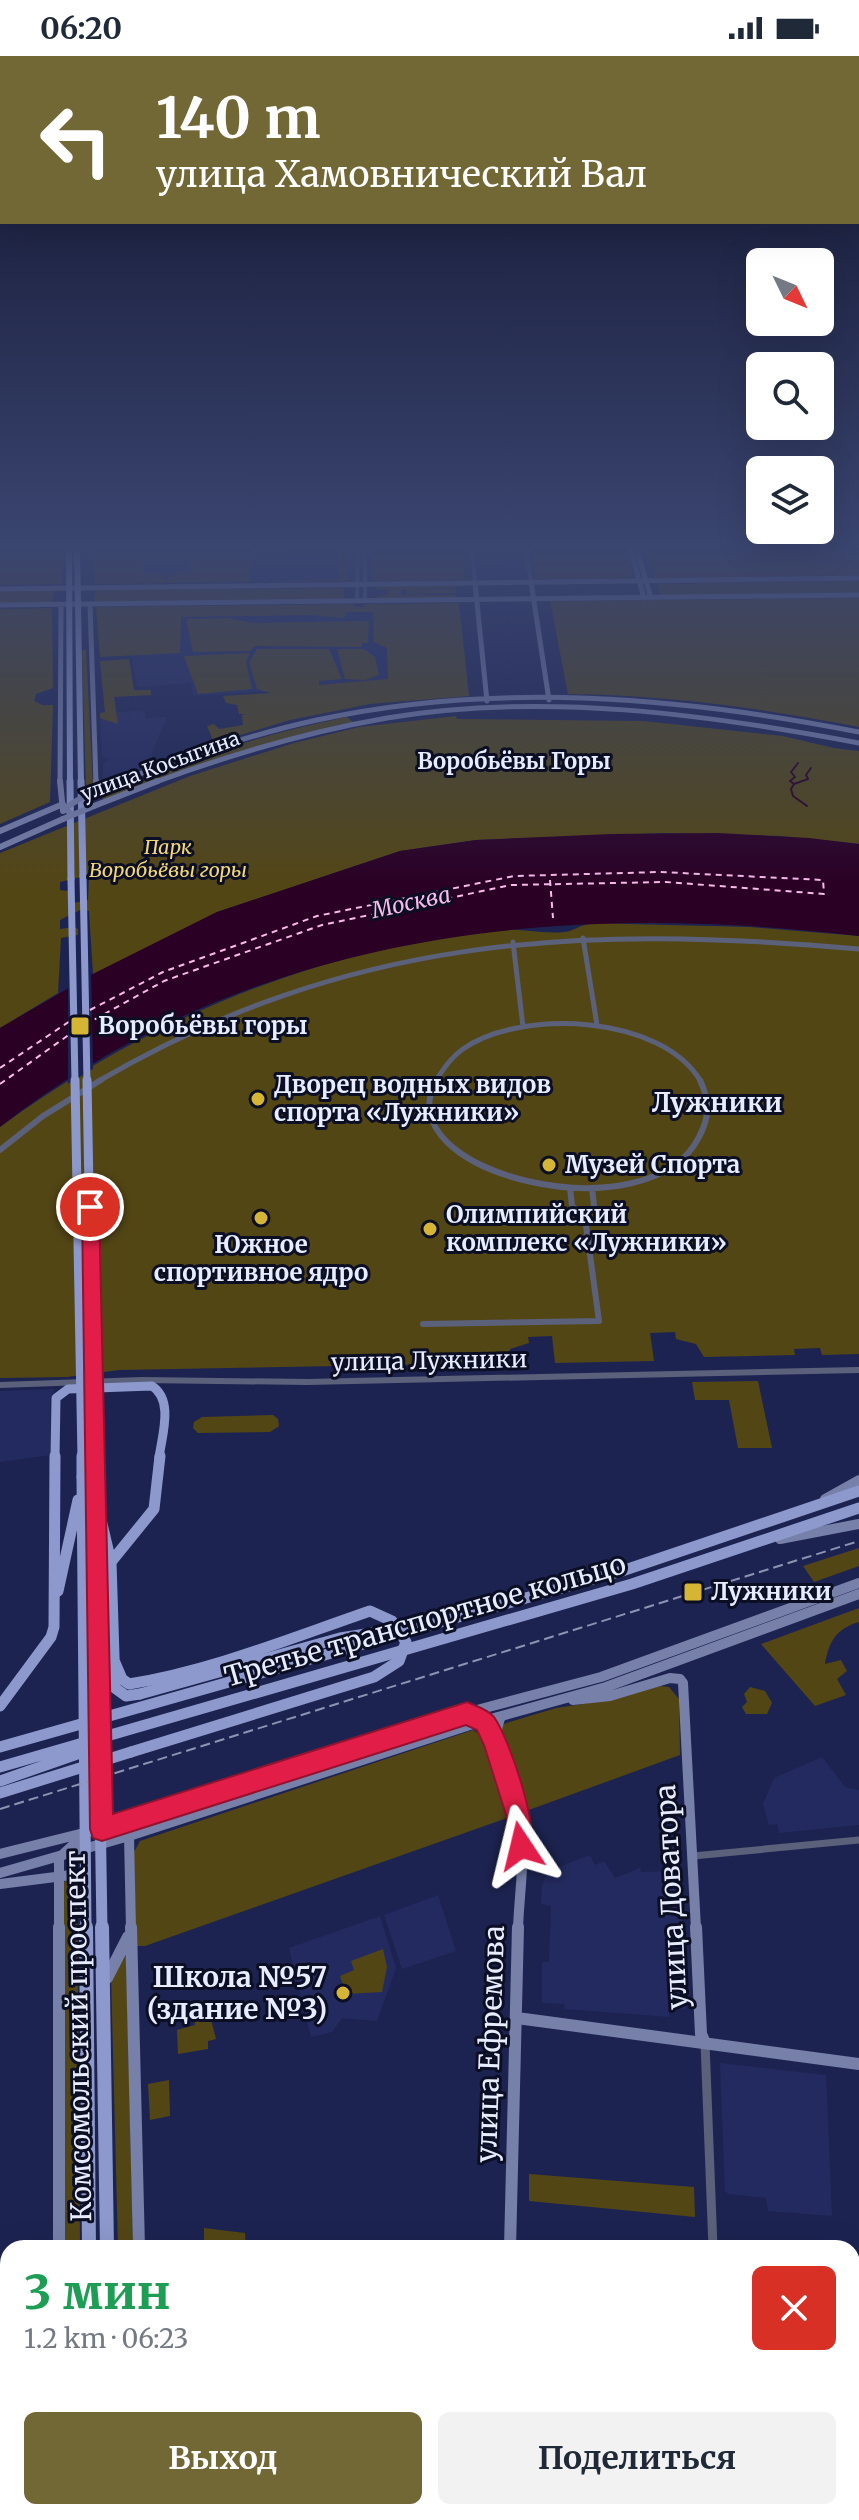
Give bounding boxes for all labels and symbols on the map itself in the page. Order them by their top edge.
north arrow [746,248,834,336]
street label: улица Косыгина [77,725,243,806]
district label: Воробьёвы Горы [417,747,611,775]
park label: Парк Воробьёвы горы [89,834,247,882]
water label: Москва [368,880,453,924]
place label: Воробьёвы горы [98,1010,308,1041]
marker: Воробьёвы горы [69,1015,91,1037]
place label: Дворец водных видов спорта «Лужники» [274,1069,551,1128]
district label: Лужники [652,1086,782,1119]
marker: Дворец водных видов спорта «Лужники» [249,1090,267,1108]
place label: Музей Спорта [565,1149,740,1180]
marker: Музей Спорта [540,1156,558,1174]
pin [56,1173,124,1241]
place label: Олимпийский комплекс «Лужники» [446,1199,727,1258]
marker: Южное спортивное ядро [252,1209,270,1227]
marker: Олимпийский комплекс «Лужники» [421,1220,439,1238]
place label: Южное спортивное ядро [154,1229,368,1288]
street label: улица Лужники [331,1343,527,1378]
street label: Третье транспортное кольцо [220,1545,630,1695]
place label: Лужники [711,1576,832,1607]
marker: Лужники [682,1581,704,1603]
street label: улица Доватора [647,1784,695,2010]
position arrow [479,1804,563,1888]
street label: Комсомольский проспект [57,1850,99,2222]
street label: улица Ефремова [468,1925,512,2163]
place label: Школа №57 (здание №3) [147,1959,327,2027]
marker: Школа №57 (здание №3) [334,1984,352,2002]

